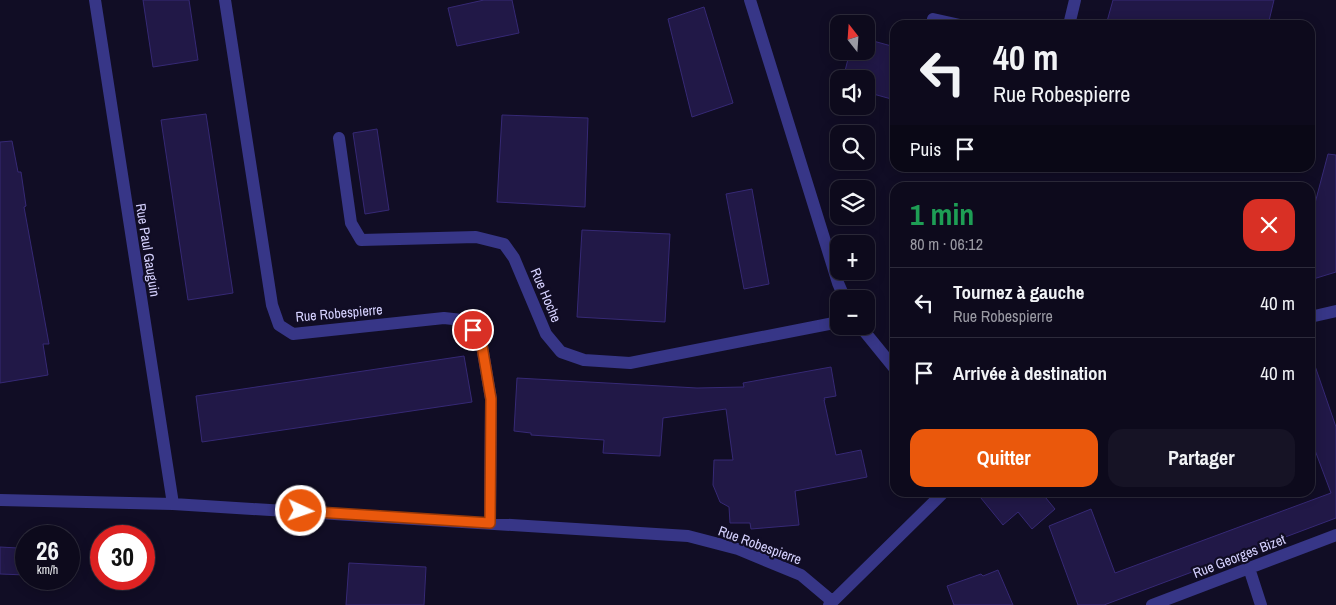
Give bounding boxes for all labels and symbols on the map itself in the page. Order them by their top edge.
north arrow [830,15,875,60]
street label: Rue Paul Gauguin [132,202,164,298]
street label: Rue Hoche [526,265,566,325]
street label: Rue Robespierre [295,300,383,326]
pin [452,309,494,351]
position arrow [274,484,326,536]
street label: Rue Robespierre [716,522,804,568]
speed limit sign: 30 [90,525,155,590]
street label: Rue Georges Bizet [1190,530,1288,582]

